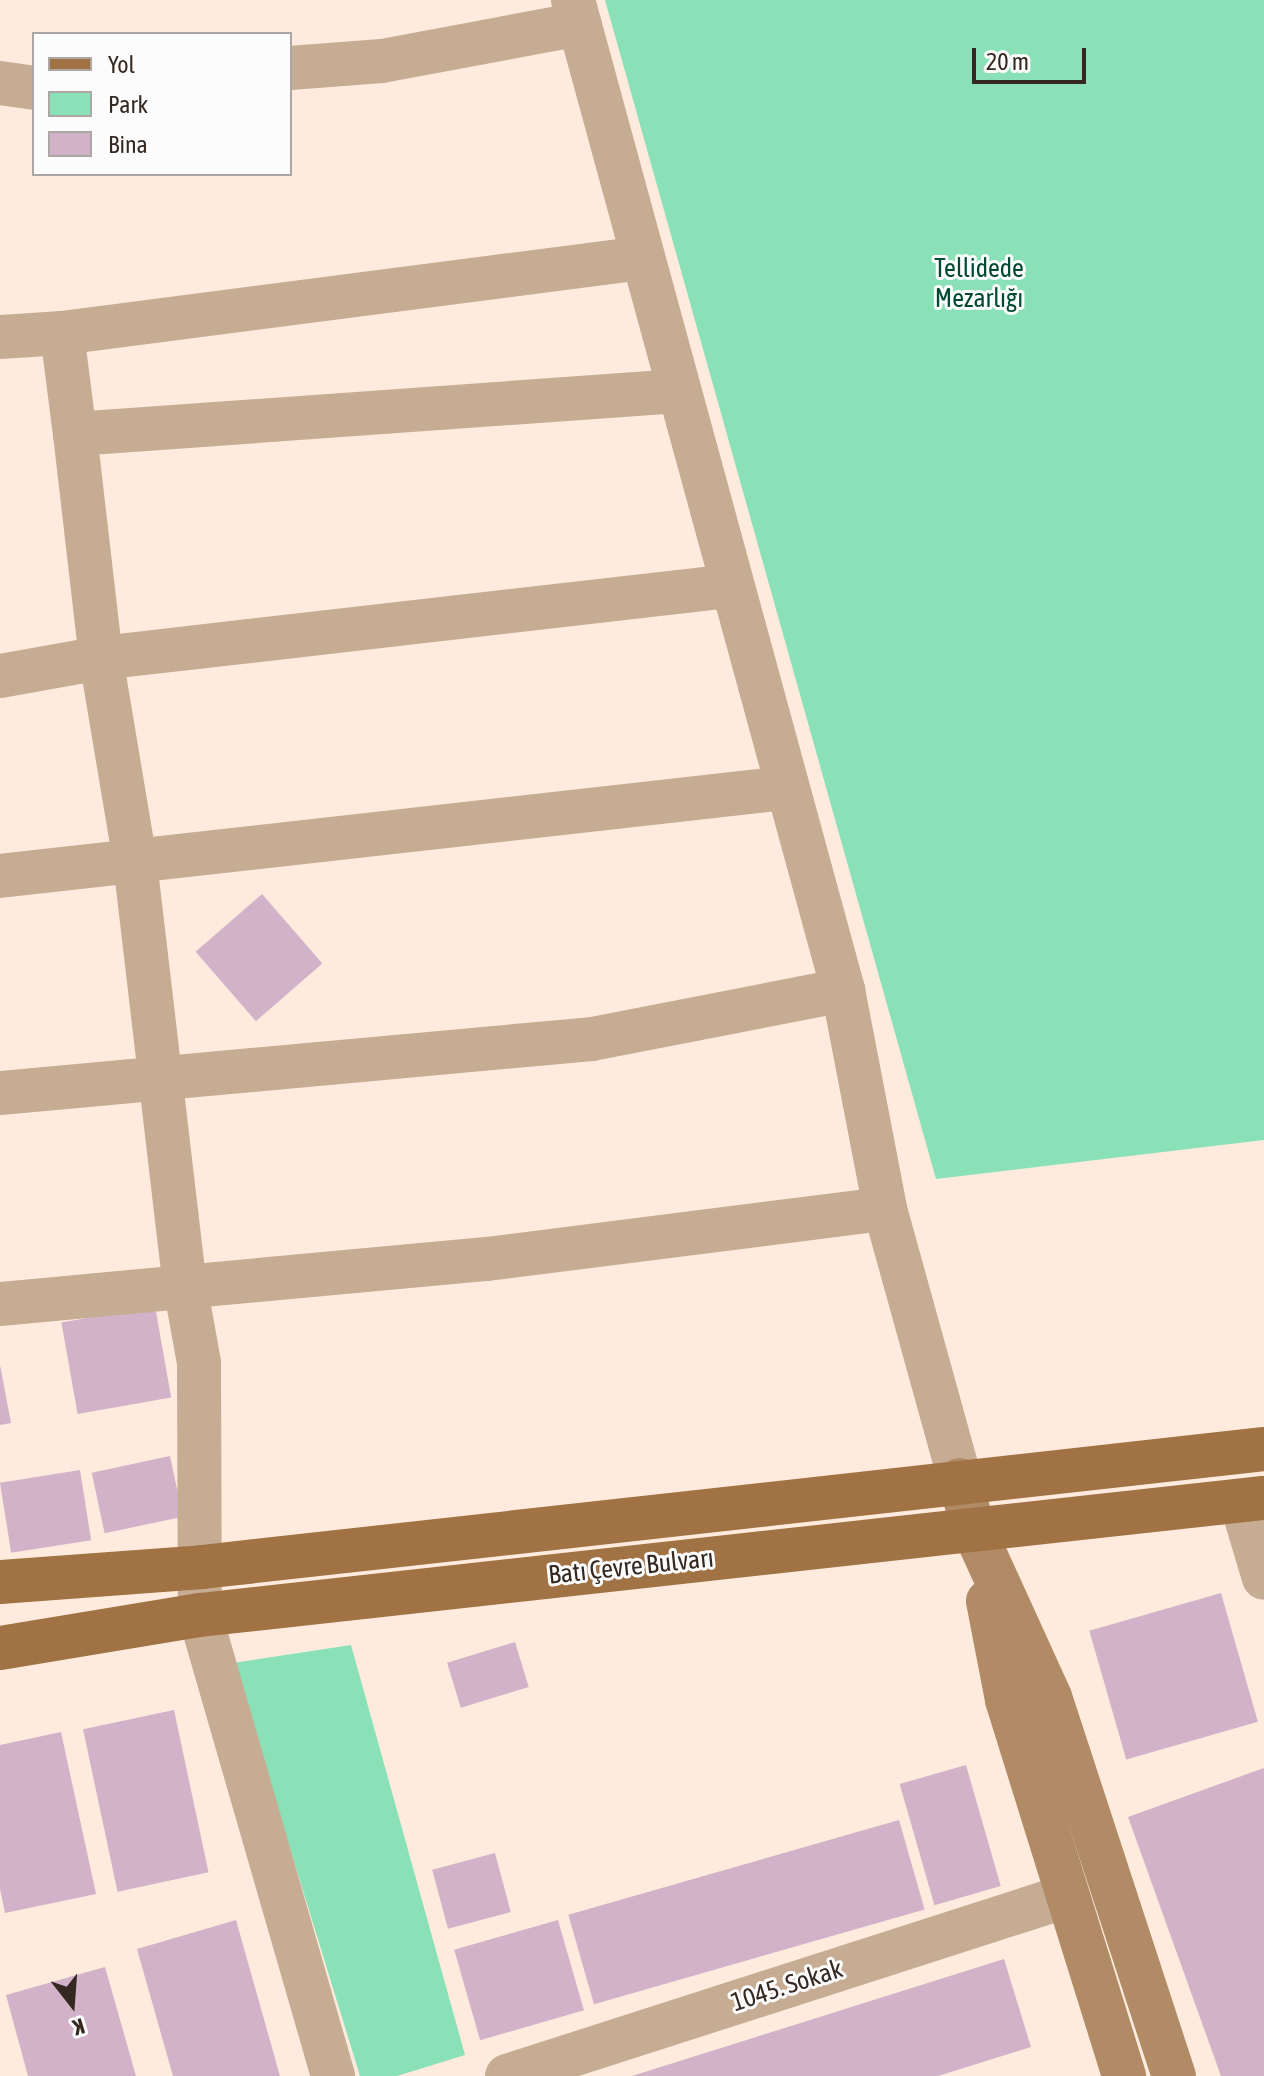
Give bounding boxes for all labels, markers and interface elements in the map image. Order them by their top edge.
legend [32,32,292,176]
scale bar [976,32,1090,82]
text: 20 m [986,48,1029,75]
text: Yol [108,51,135,78]
text: Park [108,91,148,118]
text: Bina [108,131,148,158]
park label: Tellidede Mezarlığı [934,253,1024,314]
street label: Batı Çevre Bulvarı [547,1543,715,1591]
street label: 1045. Sokak [727,1953,847,2019]
north arrow [32,1964,112,2044]
text: K [70,2013,88,2041]

